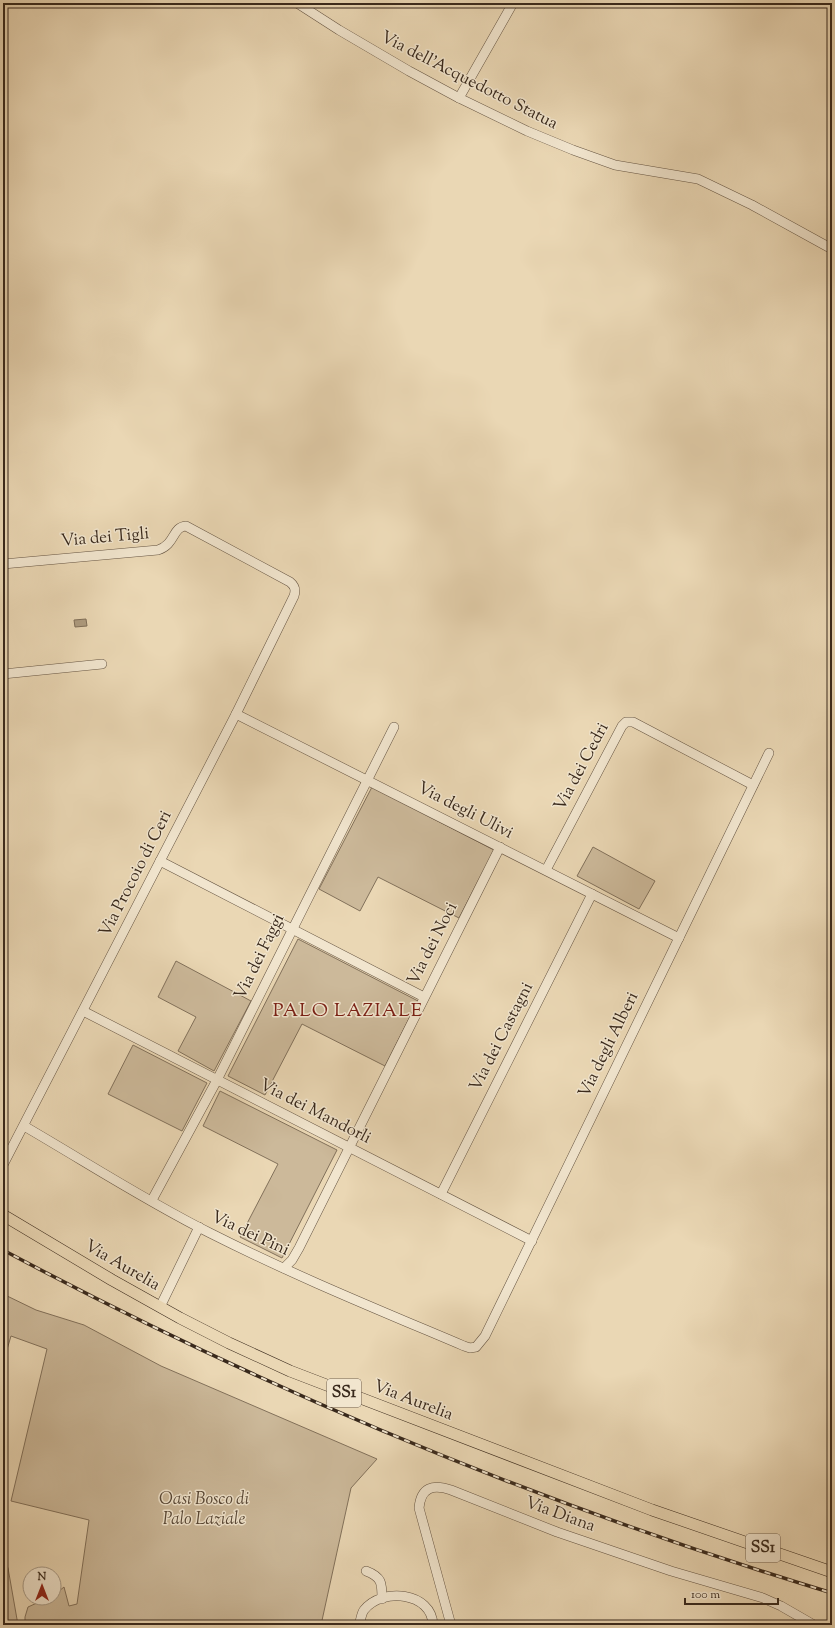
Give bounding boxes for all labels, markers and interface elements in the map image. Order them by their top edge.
street label: Via dell'Acquedotto Statua [376,26,562,136]
street label: Via dei Tigli [60,522,150,554]
street label: Via dei Cedri [549,719,615,815]
street label: Via degli Ulivi [413,776,517,846]
street label: Via Procoio di Ceri [94,806,178,941]
street label: Via dei Noci [402,898,464,990]
street label: Via dei Faggi [229,910,291,1004]
street label: Via dei Castagni [464,978,540,1096]
street label: Via degli Alberi [573,988,645,1102]
district label: PALO LAZIALE [273,998,423,1025]
street label: Via dei Mandorli [255,1073,375,1151]
street label: Via dei Pini [207,1205,293,1263]
street label: Via Aurelia [80,1235,164,1297]
street label: Via Aurelia [370,1375,456,1427]
road number: SS1 [327,1379,361,1407]
park label: Oasi Bosco di Palo Laziale [159,1488,249,1532]
street label: Via Diana [522,1491,599,1539]
road number: SS1 [746,1534,780,1562]
north arrow [22,1566,62,1606]
text: N [37,1569,47,1585]
scale bar [685,1580,778,1606]
text: 100 m [691,1586,720,1604]

